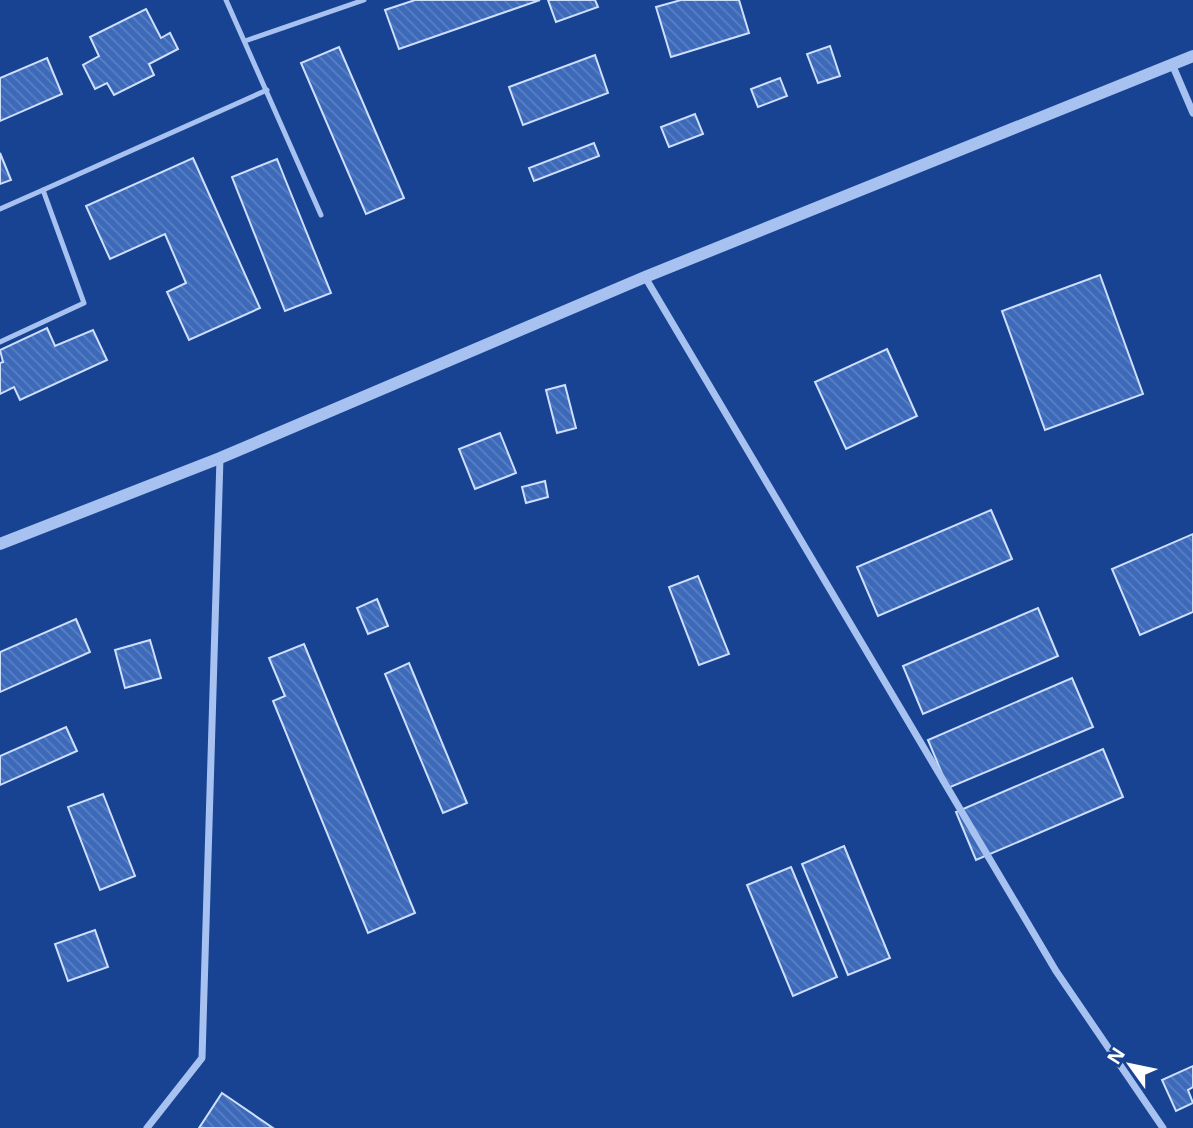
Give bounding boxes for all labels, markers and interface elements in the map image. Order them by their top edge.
north arrow [1095,1030,1165,1100]
text: N [1101,1042,1131,1069]

